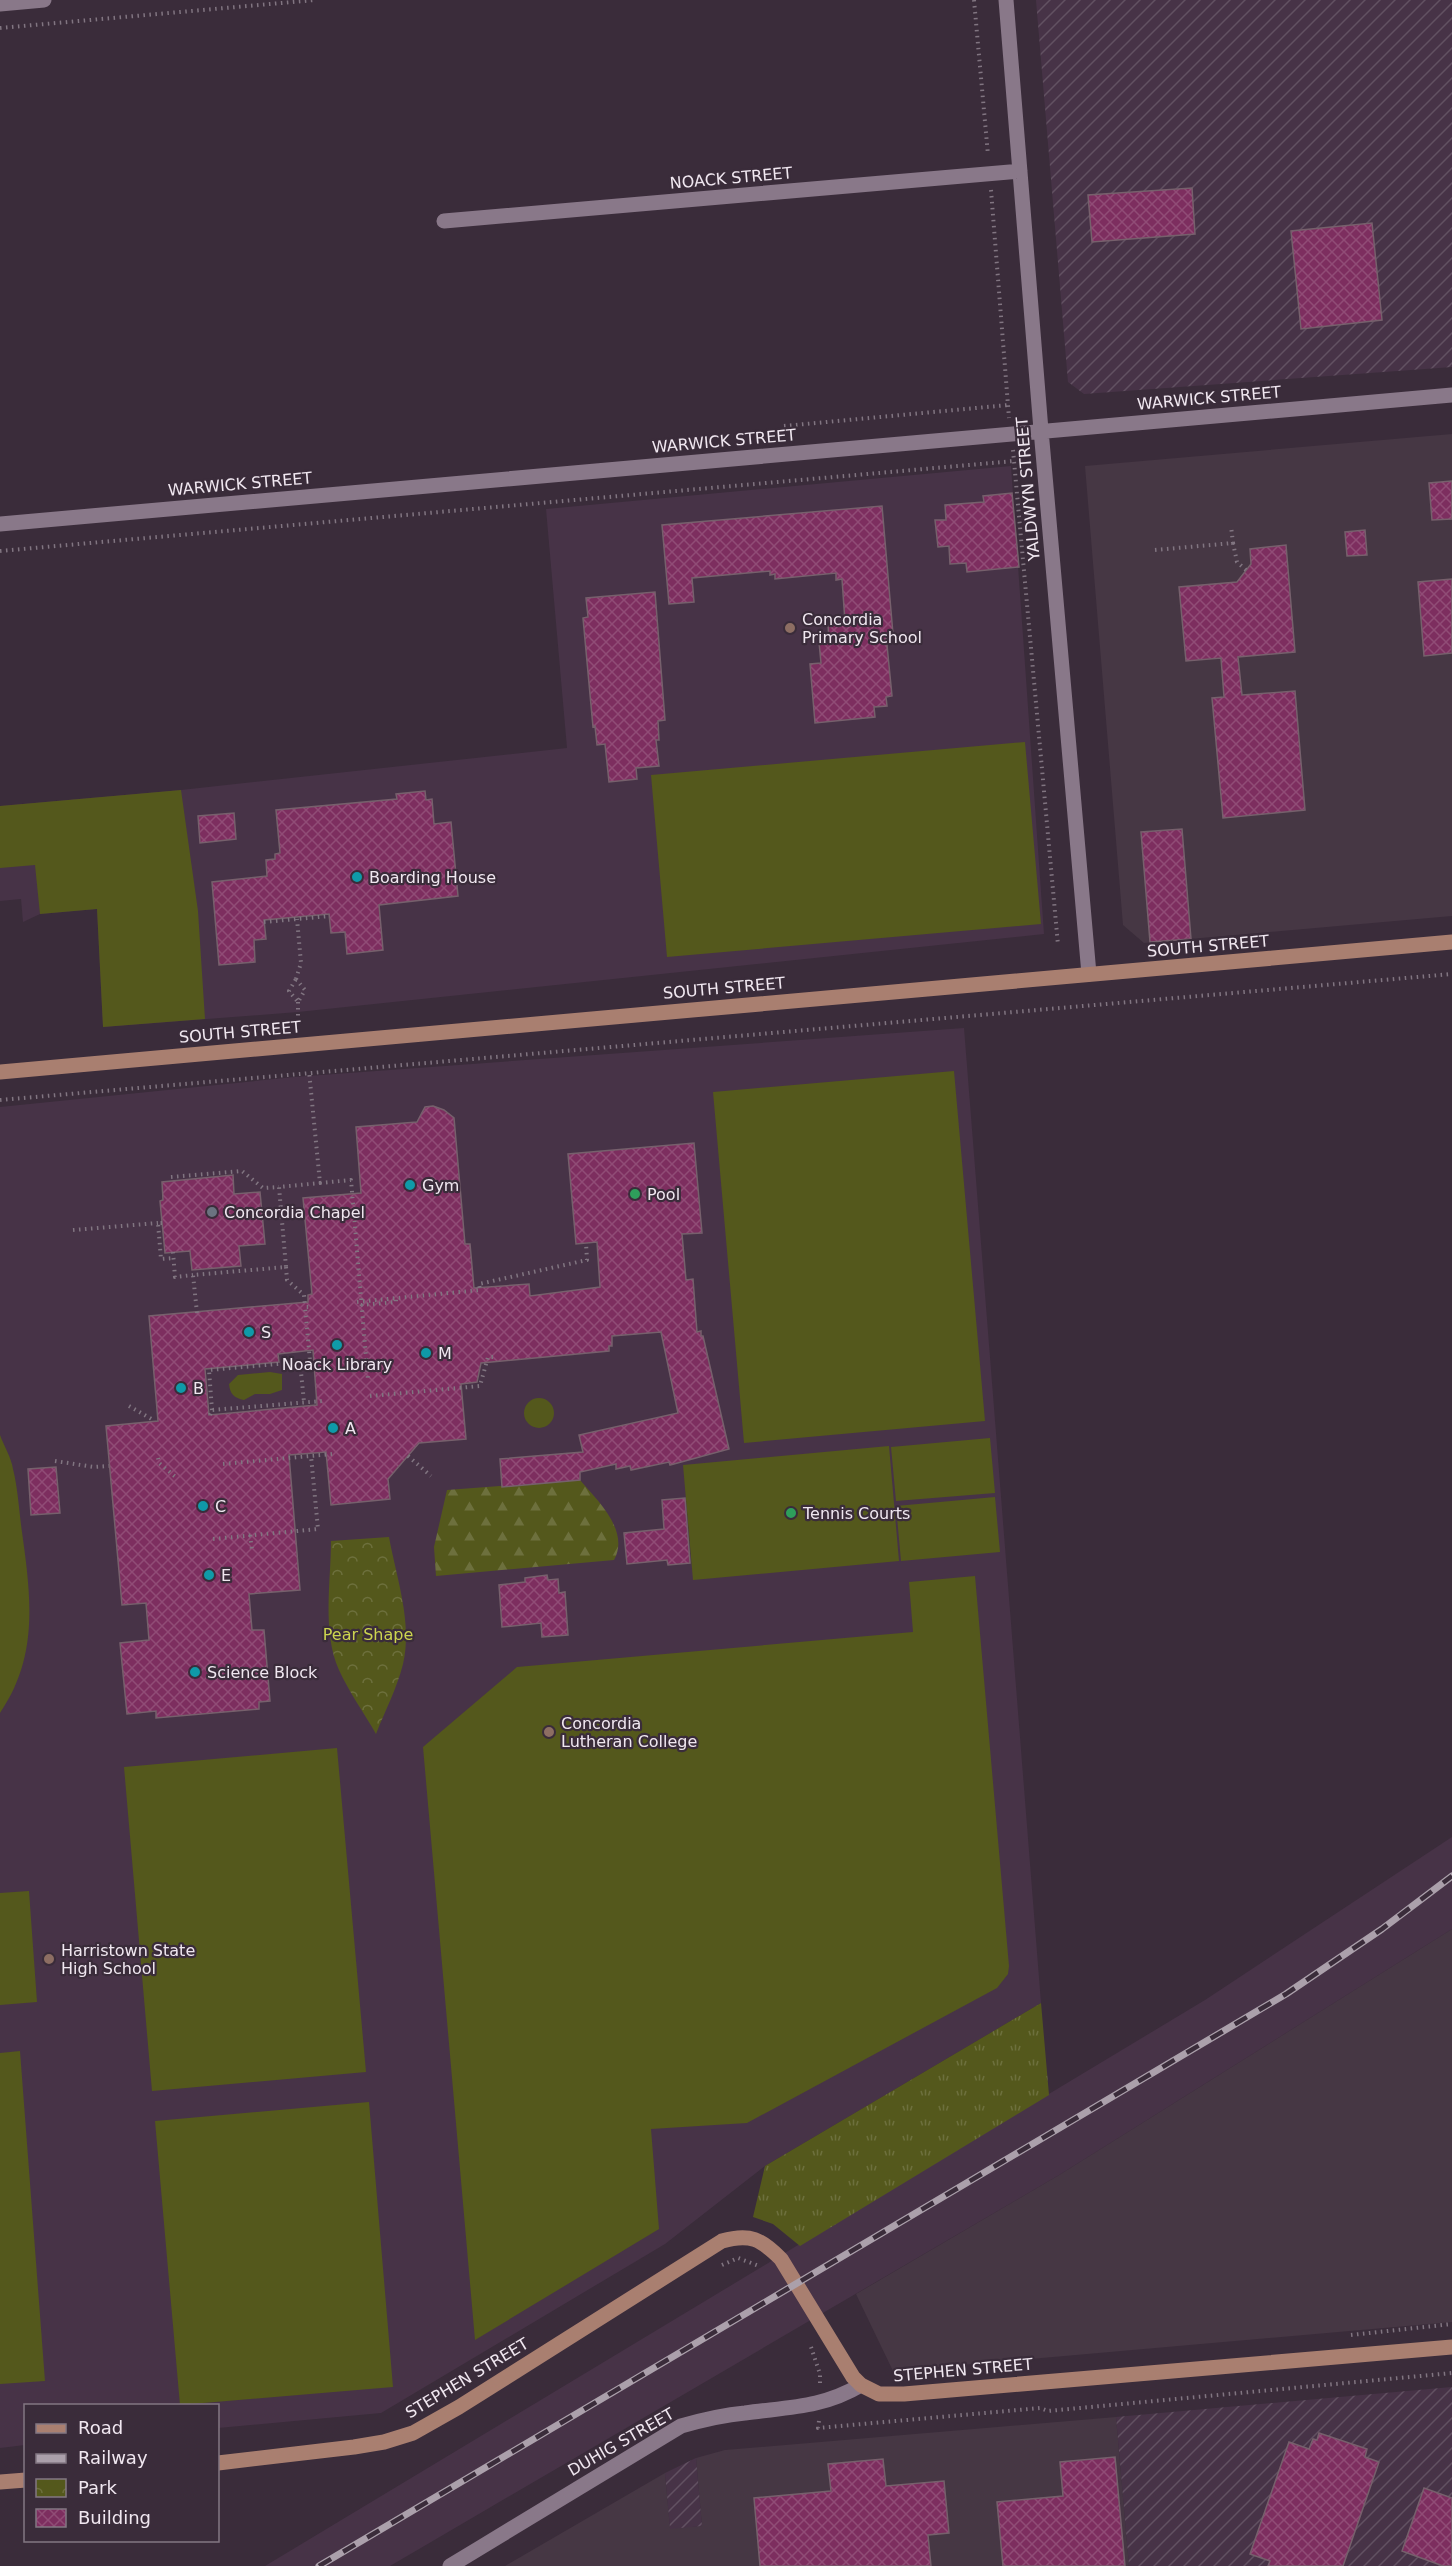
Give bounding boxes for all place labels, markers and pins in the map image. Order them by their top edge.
place label: Concordia Primary School [802,610,922,647]
marker: Concordia Primary School [783,621,797,635]
place label: Boarding House [369,868,496,887]
marker: Boarding House [350,870,364,884]
place label: Gym [422,1176,459,1195]
marker: Gym [403,1178,417,1192]
place label: Pool [647,1185,680,1204]
marker: Pool [628,1187,642,1201]
place label: Concordia Chapel [224,1203,365,1222]
marker: Concordia Chapel [205,1205,219,1219]
place label: S [261,1323,271,1342]
marker: S [242,1325,256,1339]
marker: Noack Library [330,1338,344,1352]
place label: M [438,1344,452,1363]
marker: M [419,1346,433,1360]
place label: Noack Library [282,1355,392,1374]
place label: B [193,1379,204,1398]
marker: B [174,1381,188,1395]
place label: A [345,1419,356,1438]
marker: A [326,1421,340,1435]
place label: C [215,1497,226,1516]
marker: C [196,1499,210,1513]
place label: Tennis Courts [802,1504,910,1523]
marker: Tennis Courts [784,1506,798,1520]
place label: E [221,1566,231,1585]
marker: E [202,1568,216,1582]
place label: Science Block [207,1663,318,1682]
marker: Science Block [188,1665,202,1679]
place label: Concordia Lutheran College [561,1714,697,1751]
marker: Concordia Lutheran College [542,1725,556,1739]
place label: Harristown State High School [61,1941,195,1978]
marker: Harristown State High School [42,1952,56,1966]

